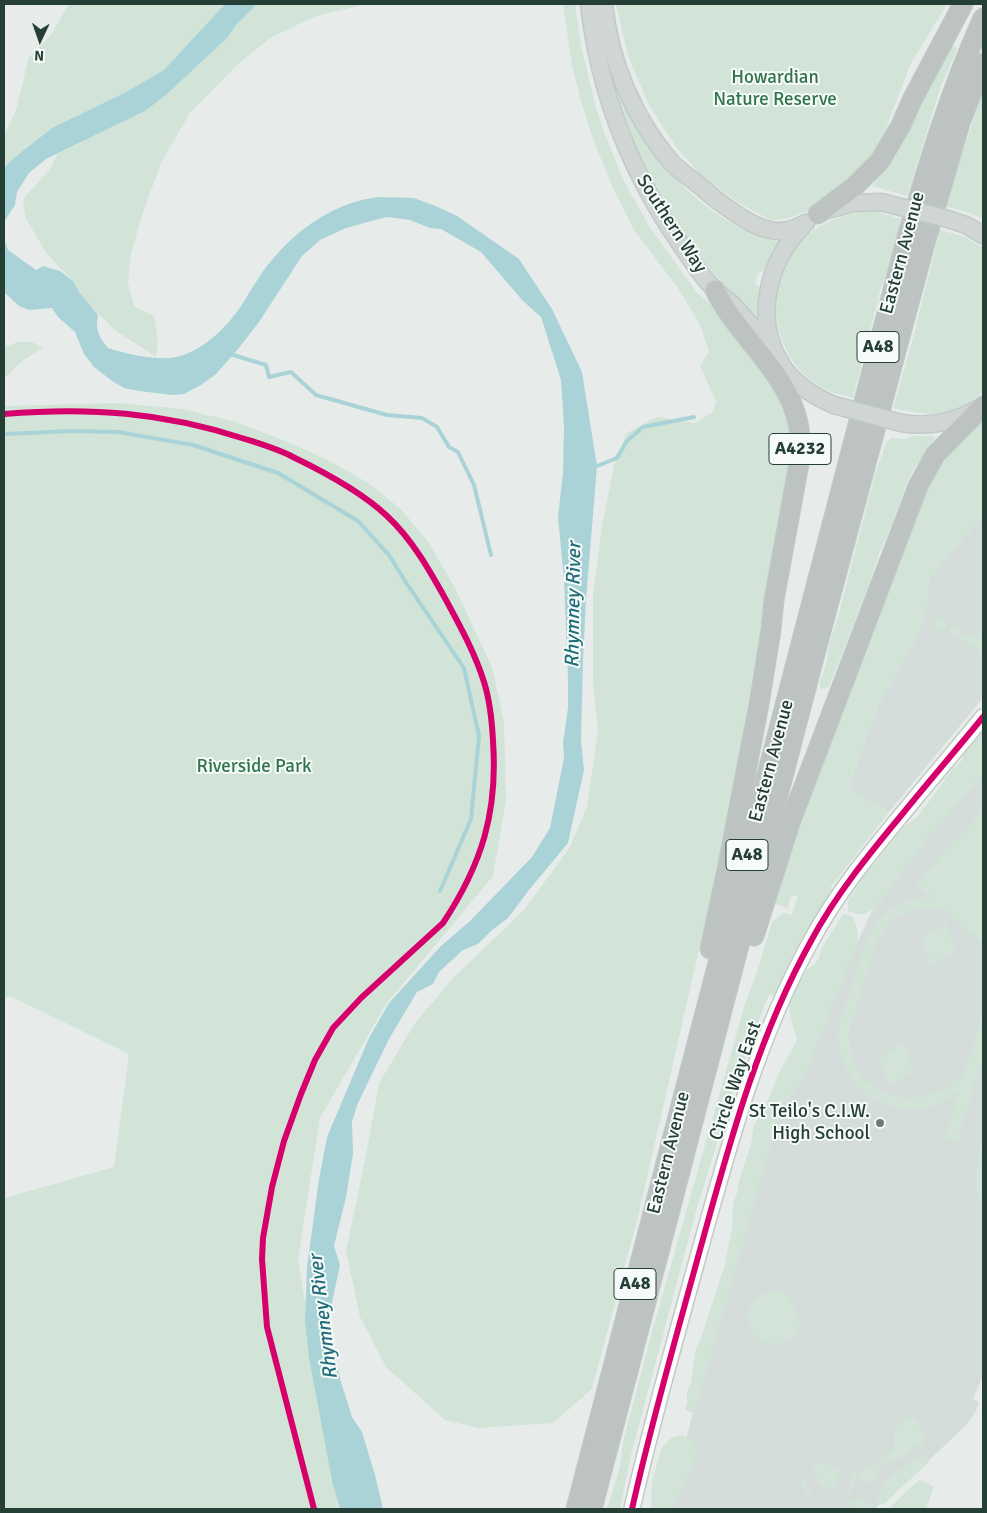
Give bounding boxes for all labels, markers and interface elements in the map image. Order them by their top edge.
north arrow [15,15,65,65]
text: N [34,47,45,64]
park label: Howardian Nature Reserve [713,67,837,111]
street label: Southern Way [631,171,711,277]
street label: Eastern Avenue [876,189,930,317]
road number: A48 [857,332,899,362]
road number: A4232 [769,434,831,464]
water label: Rhymney River [561,542,587,668]
street label: Eastern Avenue [745,697,799,825]
park label: Riverside Park [196,756,312,778]
road number: A48 [726,840,768,870]
street label: Circle Way East [705,1018,767,1144]
street label: Eastern Avenue [643,1089,695,1217]
place label: St Teilo's C.I.W. High School [749,1101,870,1145]
marker: St Teilo's C.I.W. High School [874,1117,886,1129]
water label: Rhymney River [304,1253,344,1381]
road number: A48 [614,1268,656,1300]

